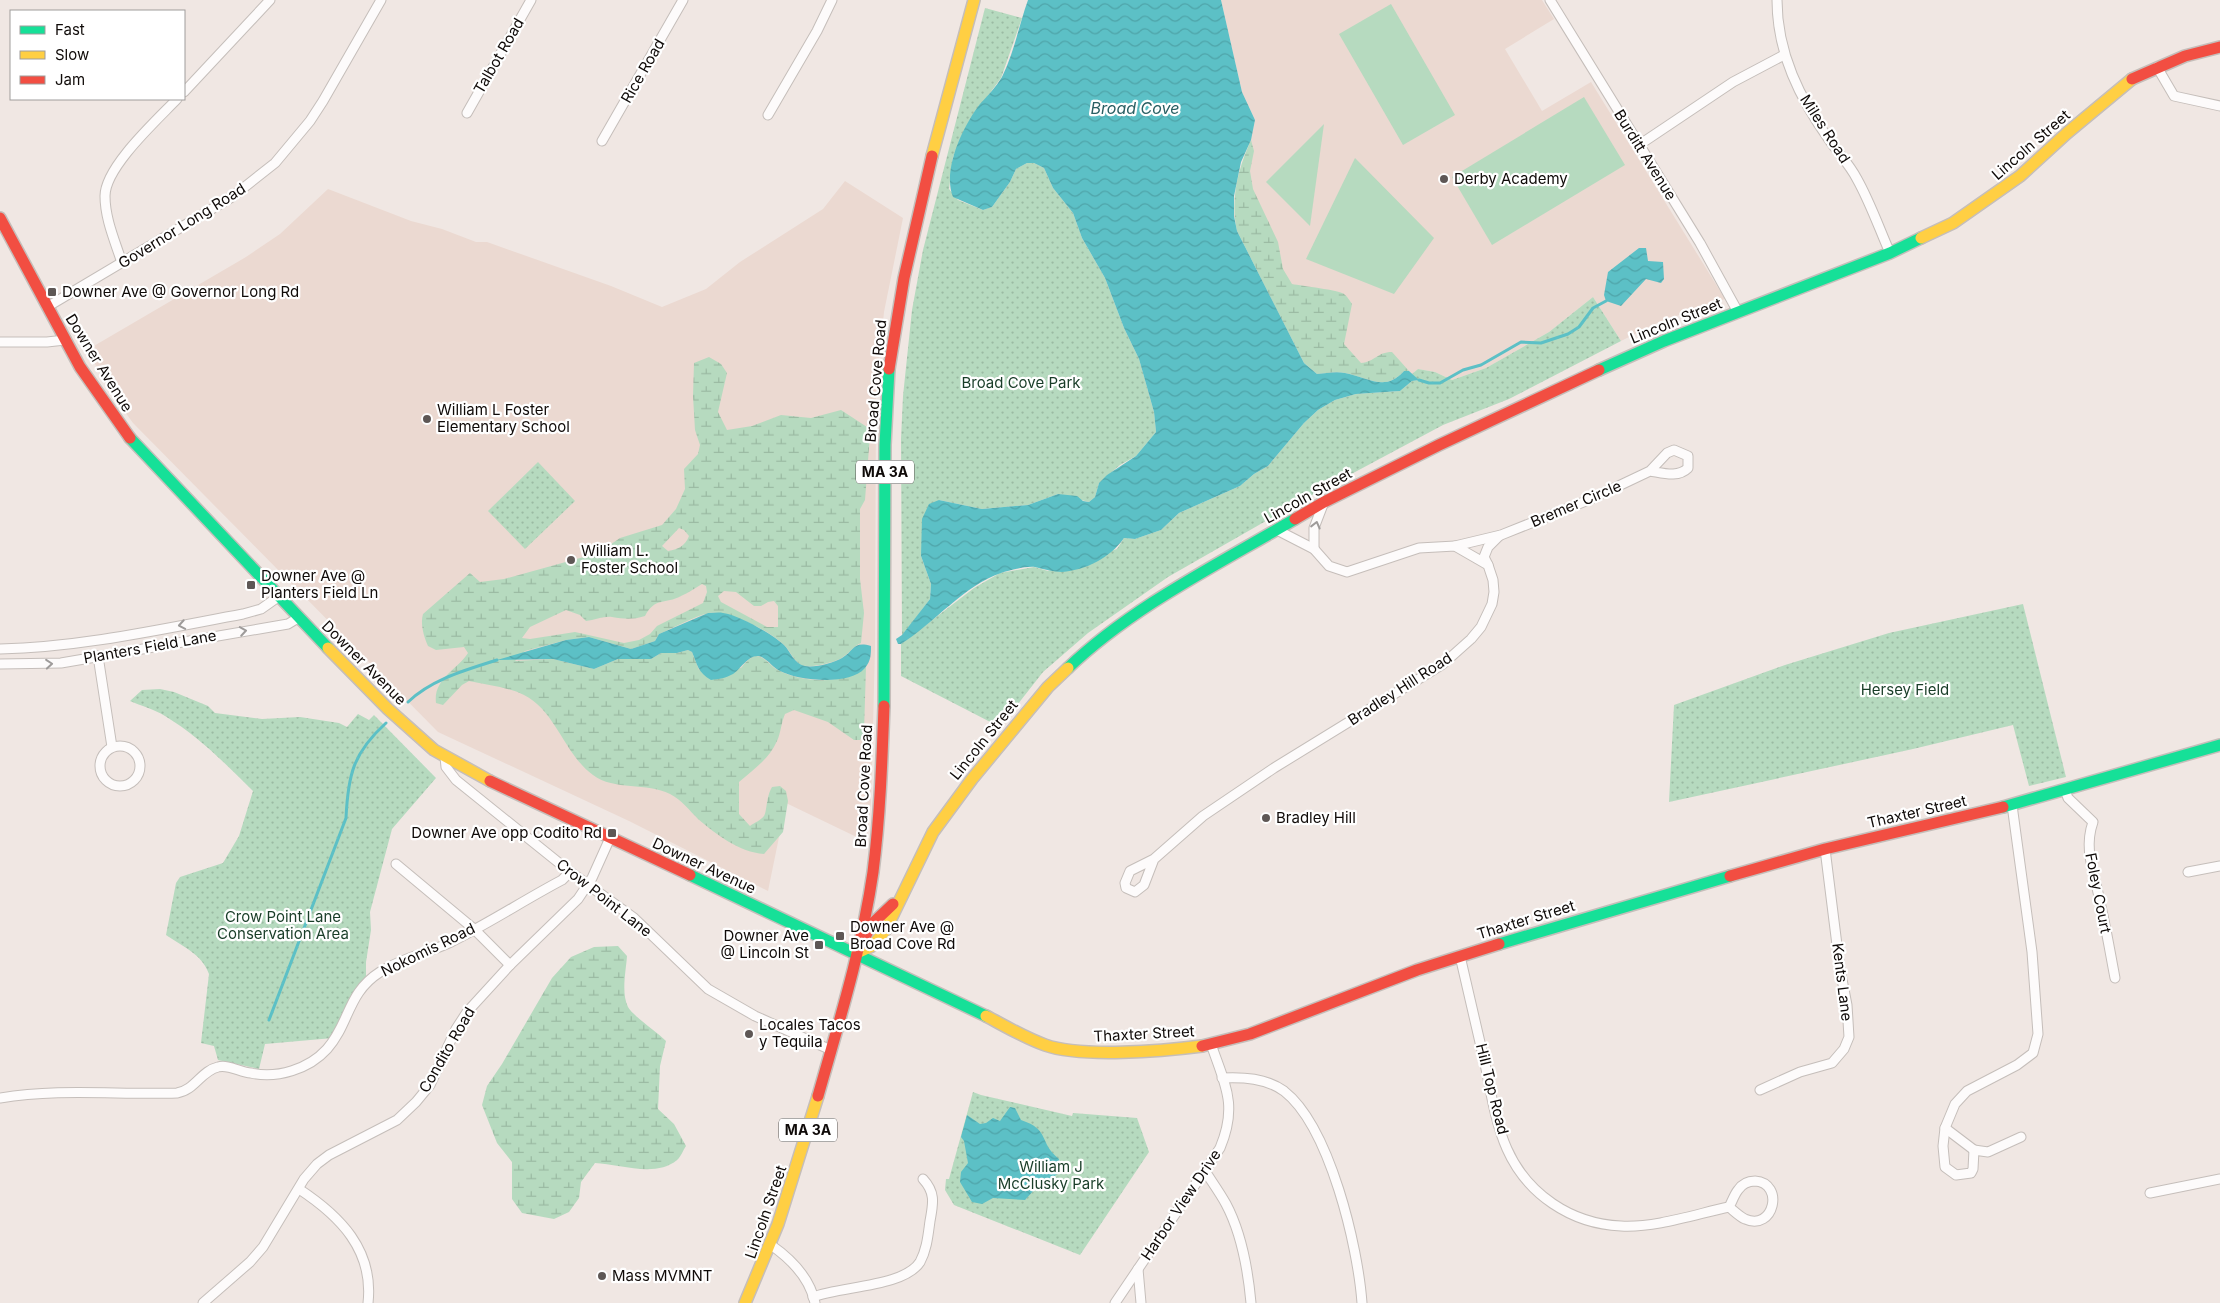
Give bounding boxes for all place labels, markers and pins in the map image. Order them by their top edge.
place label: Derby Academy [1454,169,1568,188]
marker: Derby Academy [1438,173,1450,185]
place label: Downer Ave @ Governor Long Rd [62,282,299,301]
marker: Downer Ave @ Governor Long Rd [46,286,58,298]
place label: William L Foster Elementary School [437,400,570,436]
marker: William L Foster Elementary School [421,413,433,425]
place label: William L. Foster School [581,541,678,577]
marker: William L. Foster School [565,554,577,566]
place label: Downer Ave @ Planters Field Ln [261,566,378,602]
marker: Downer Ave @ Planters Field Ln [245,579,257,591]
place label: Bradley Hill [1276,808,1356,827]
marker: Bradley Hill [1260,812,1272,824]
place label: Downer Ave opp Codito Rd [411,823,602,842]
marker: Downer Ave opp Codito Rd [606,827,618,839]
place label: Downer Ave @ Broad Cove Rd [850,917,956,953]
place label: Downer Ave @ Lincoln St [721,926,809,962]
marker: Downer Ave @ Broad Cove Rd [834,930,846,942]
marker: Downer Ave @ Lincoln St [813,939,825,951]
place label: Locales Tacos y Tequila [759,1015,861,1051]
marker: Locales Tacos y Tequila [743,1028,755,1040]
place label: Mass MVMNT [612,1266,712,1285]
marker: Mass MVMNT [596,1270,608,1282]

